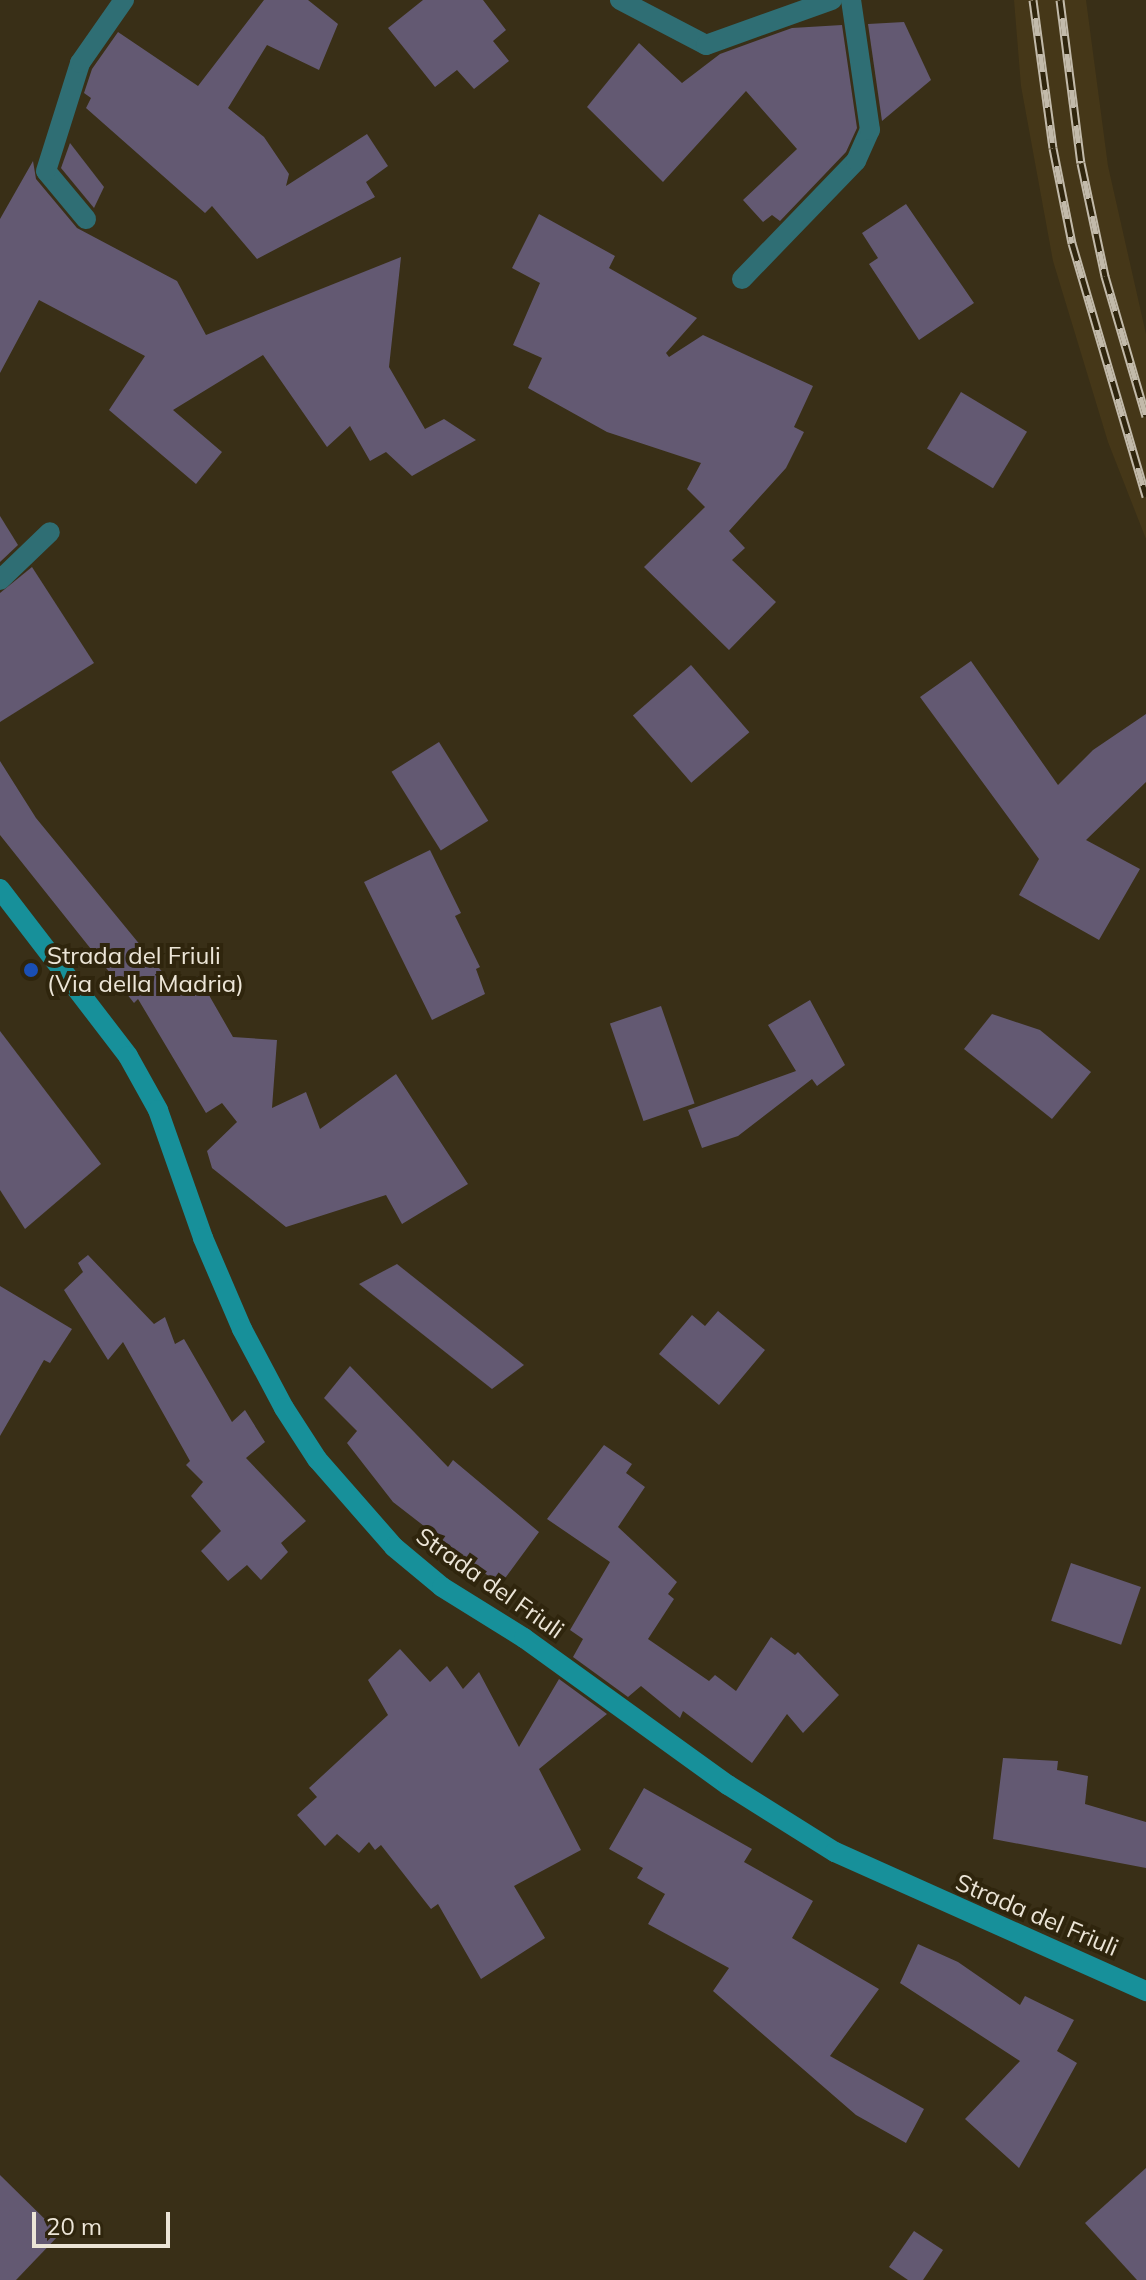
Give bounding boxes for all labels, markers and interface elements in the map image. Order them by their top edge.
place label: Strada del Friuli (Via della Madria) [47,942,244,998]
marker: Strada del Friuli (Via della Madria) [22,961,40,979]
street label: Strada del Friuli [411,1521,569,1645]
street label: Strada del Friuli [951,1868,1123,1962]
scale bar [36,2196,174,2246]
text: 20 m [46,2211,102,2241]

